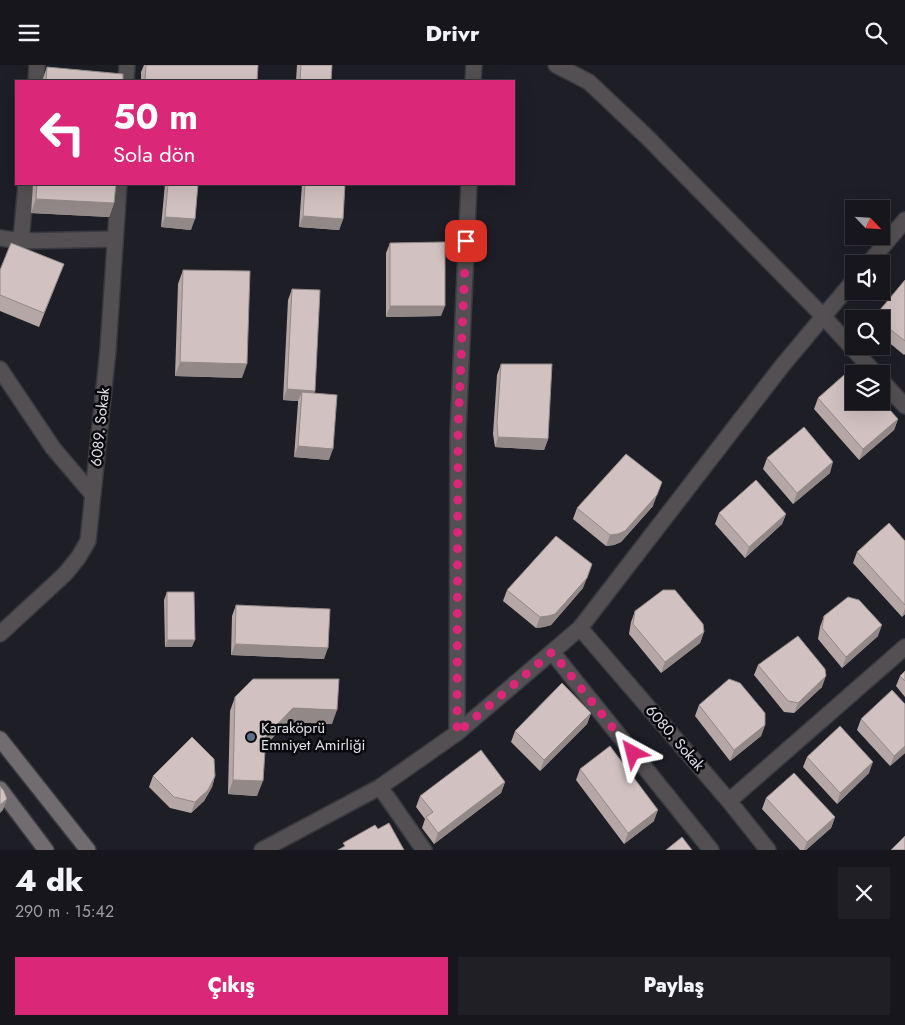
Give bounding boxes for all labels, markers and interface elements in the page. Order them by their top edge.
text: Drivr [426,17,479,49]
icon: menu [15,19,43,47]
icon: search [862,19,890,47]
text: 50 m [113,92,198,142]
icon: left [30,100,95,165]
text: Sola dön [113,138,195,170]
north arrow [845,200,890,245]
map controls [845,200,890,410]
pin [445,220,487,262]
icon: arrive [452,227,480,255]
button: sound [845,255,890,300]
button: search [845,310,890,355]
button: layers [845,365,890,410]
street label: 6089. Sokak [85,386,115,468]
street label: 6080. Sokak [640,700,710,776]
place label: Karaköprü Emniyet Amirliği [261,717,365,756]
position arrow [606,726,658,778]
marker: Karaköprü Emniyet Amirliği [245,731,257,743]
text: 4 dk [15,859,83,902]
button: close [838,867,890,919]
text: 290 m · 15:42 [15,900,114,923]
button: Çıkış [15,957,448,1015]
button: Paylaş [458,957,890,1015]

